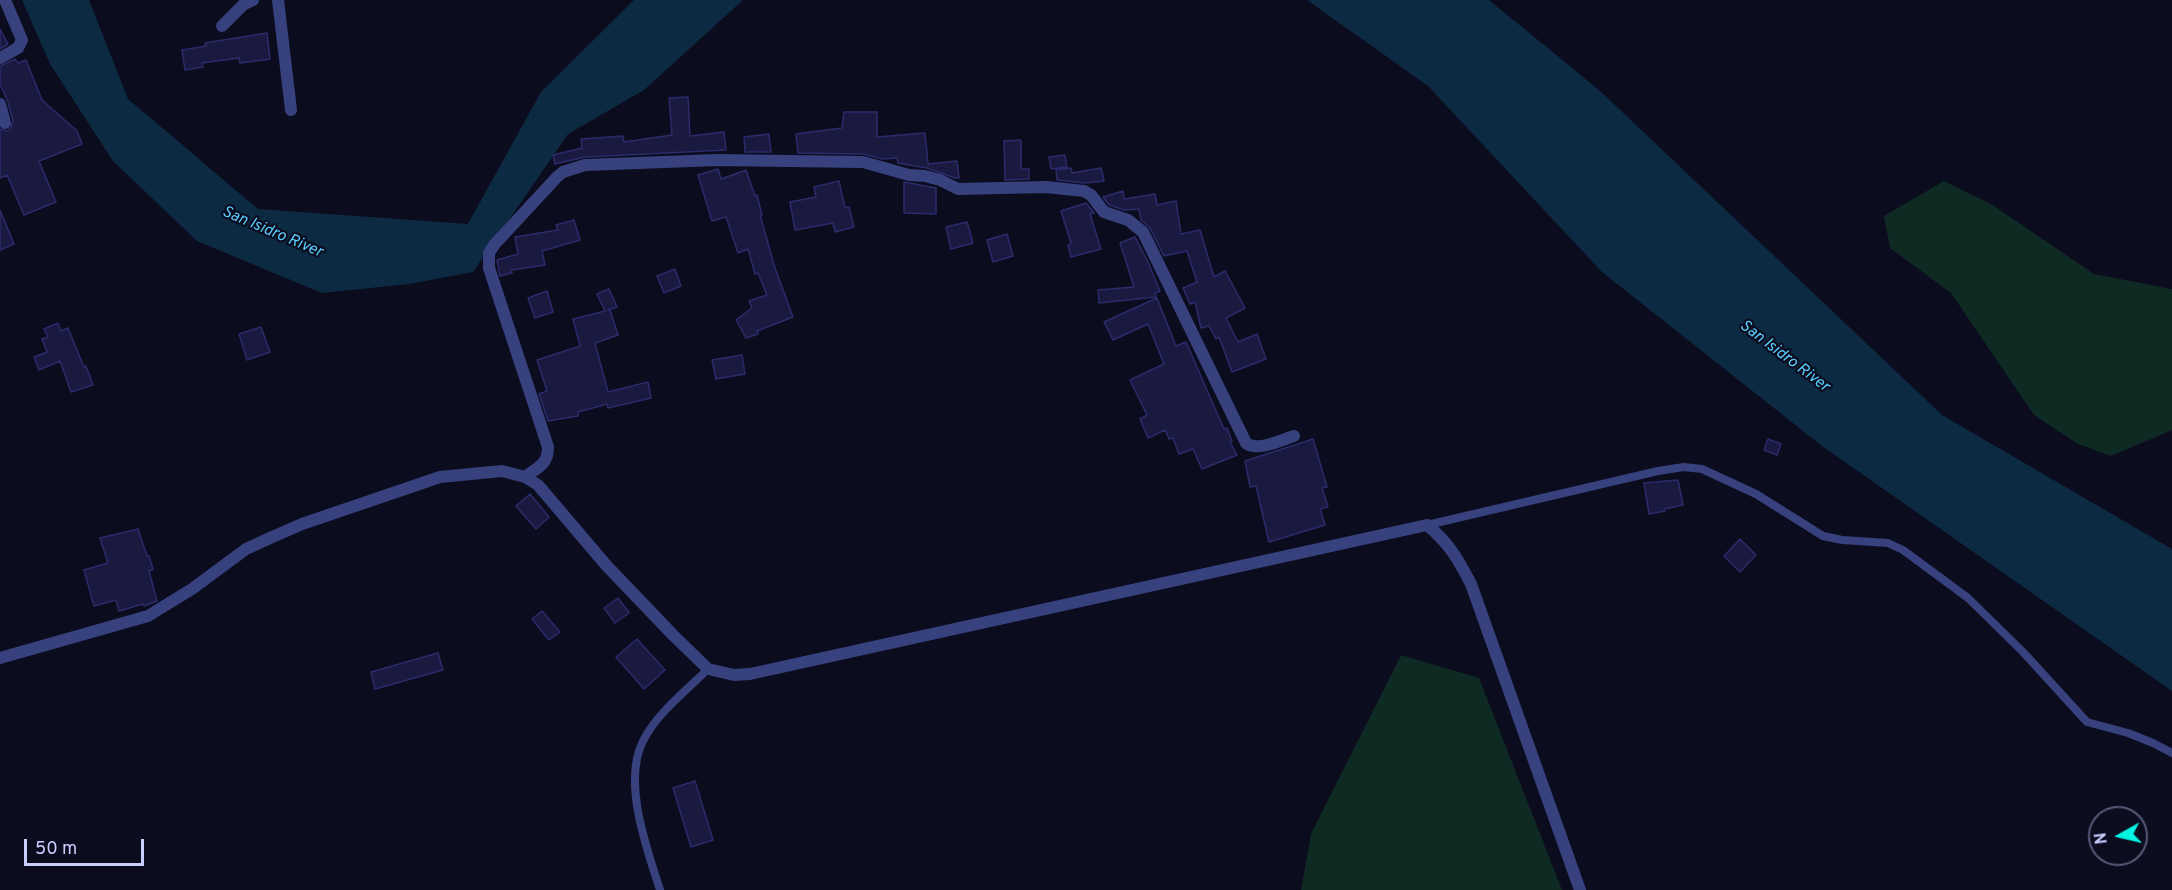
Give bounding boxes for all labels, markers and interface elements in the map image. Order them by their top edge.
water label: San Isidro River [219,203,325,263]
water label: San Isidro River [1735,317,1833,397]
north arrow [2088,806,2148,866]
scale bar [27,827,147,865]
text: N [2091,831,2113,845]
text: 50 m [35,838,77,861]

